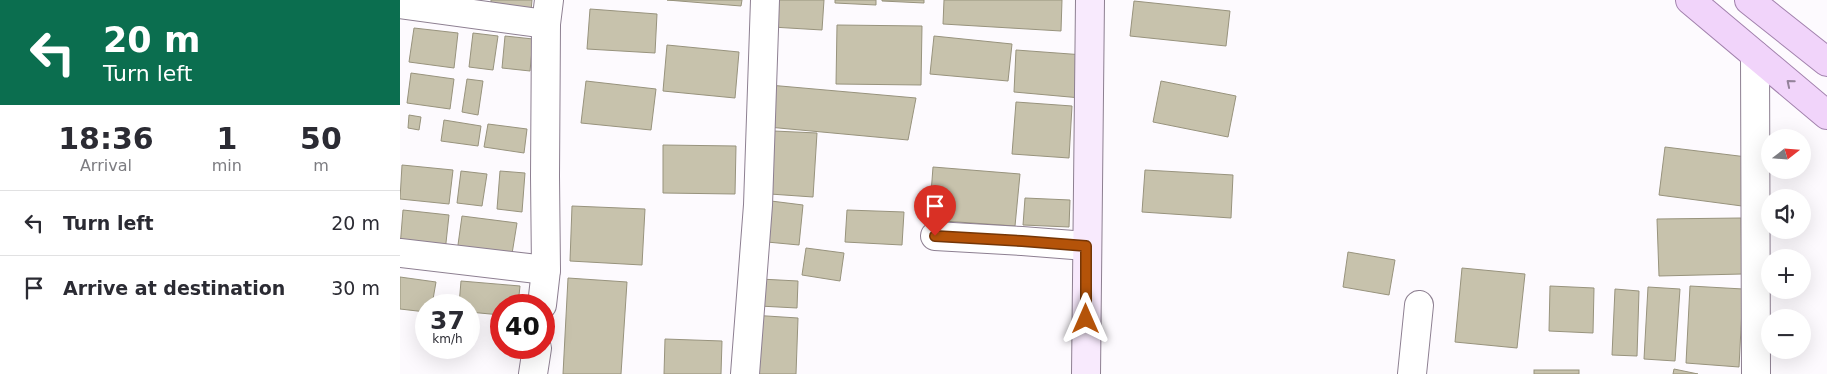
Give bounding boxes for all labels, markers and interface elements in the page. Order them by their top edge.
icon: left [20,20,85,85]
text: 20 m [103,20,200,60]
text: Turn left [103,61,192,86]
one-way arrow [1786,80,1795,89]
text: 18:36 [58,121,154,156]
text: 1 [216,121,237,156]
text: 50 [300,121,342,156]
north arrow [1761,129,1811,179]
map controls [1761,129,1811,359]
text: Arrival [80,156,132,175]
text: min [212,156,242,175]
text: m [313,156,329,175]
pin [914,185,956,236]
button: sound [1761,189,1811,239]
icon: arrive [921,192,949,220]
icon: left [20,209,48,237]
text: Turn left [63,212,154,234]
text: 20 m [331,212,380,234]
button: + [1761,249,1811,299]
icon: arrive [20,274,48,302]
text: Arrive at destination [63,277,285,299]
text: 30 m [331,277,380,299]
position arrow [1059,292,1111,344]
speed limit sign: 40 [490,294,555,359]
text: 37 [430,306,465,335]
button: − [1761,309,1811,359]
text: km/h [432,332,463,346]

